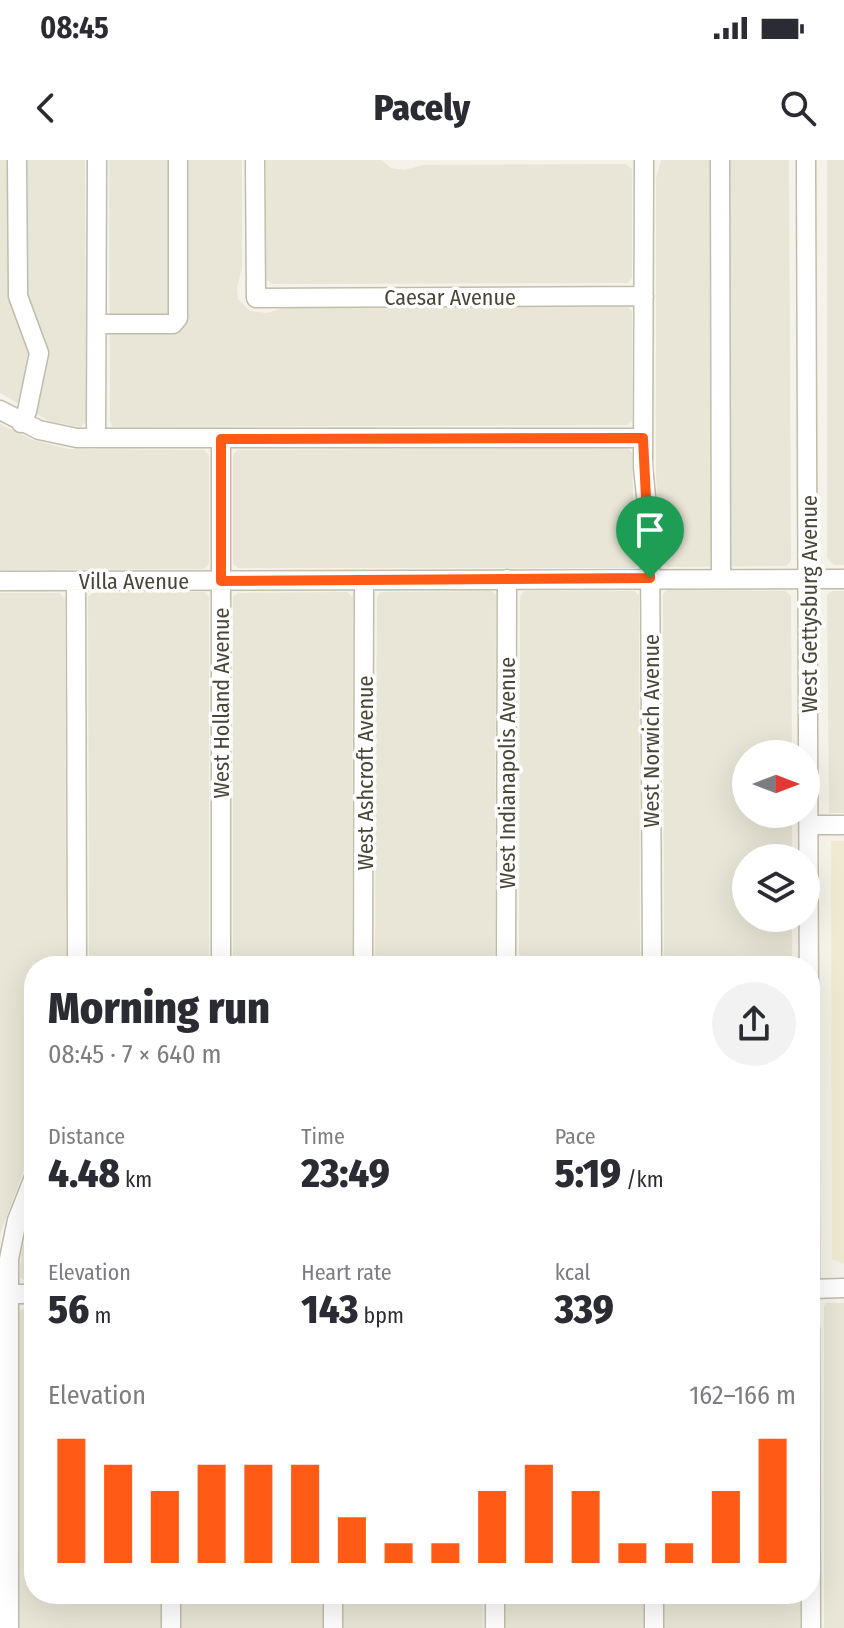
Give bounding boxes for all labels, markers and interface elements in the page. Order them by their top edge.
text: 08:45 [40,10,109,46]
icon: back [24,86,68,130]
text: Pacely [374,86,470,130]
icon: search [776,86,820,130]
street label: Caesar Avenue [384,284,516,311]
street label: West Gettysburg Avenue [796,495,823,713]
pin [616,496,684,578]
icon: arrive [628,508,672,552]
street label: Villa Avenue [79,568,189,595]
street label: West Holland Avenue [208,608,235,798]
street label: West Norwich Avenue [638,634,665,828]
street label: West Indianapolis Avenue [494,657,521,889]
street label: West Ashcroft Avenue [352,676,379,870]
north arrow [732,740,820,828]
map controls [732,740,820,932]
button: layers [732,844,820,932]
text: Morning run [48,982,270,1035]
button: share [712,982,796,1066]
text: 08:45 · 7 × 640 m [48,1039,222,1070]
text: Distance [48,1123,125,1150]
text: Time [301,1123,345,1150]
text: Pace [555,1123,596,1150]
text: 4.48 [48,1150,120,1198]
text: 23:49 [301,1150,390,1198]
text: 5:19 [555,1150,621,1198]
text: km [120,1166,152,1193]
text: /km [621,1166,664,1193]
text: Elevation [48,1259,131,1286]
text: Heart rate [301,1259,392,1286]
text: kcal [555,1259,590,1286]
text: 56 [48,1286,89,1334]
text: 143 [301,1286,358,1334]
text: 339 [555,1286,614,1334]
text: m [89,1302,111,1329]
text: bpm [358,1302,404,1329]
text: Elevation [48,1380,146,1411]
text: 162–166 m [689,1380,796,1411]

